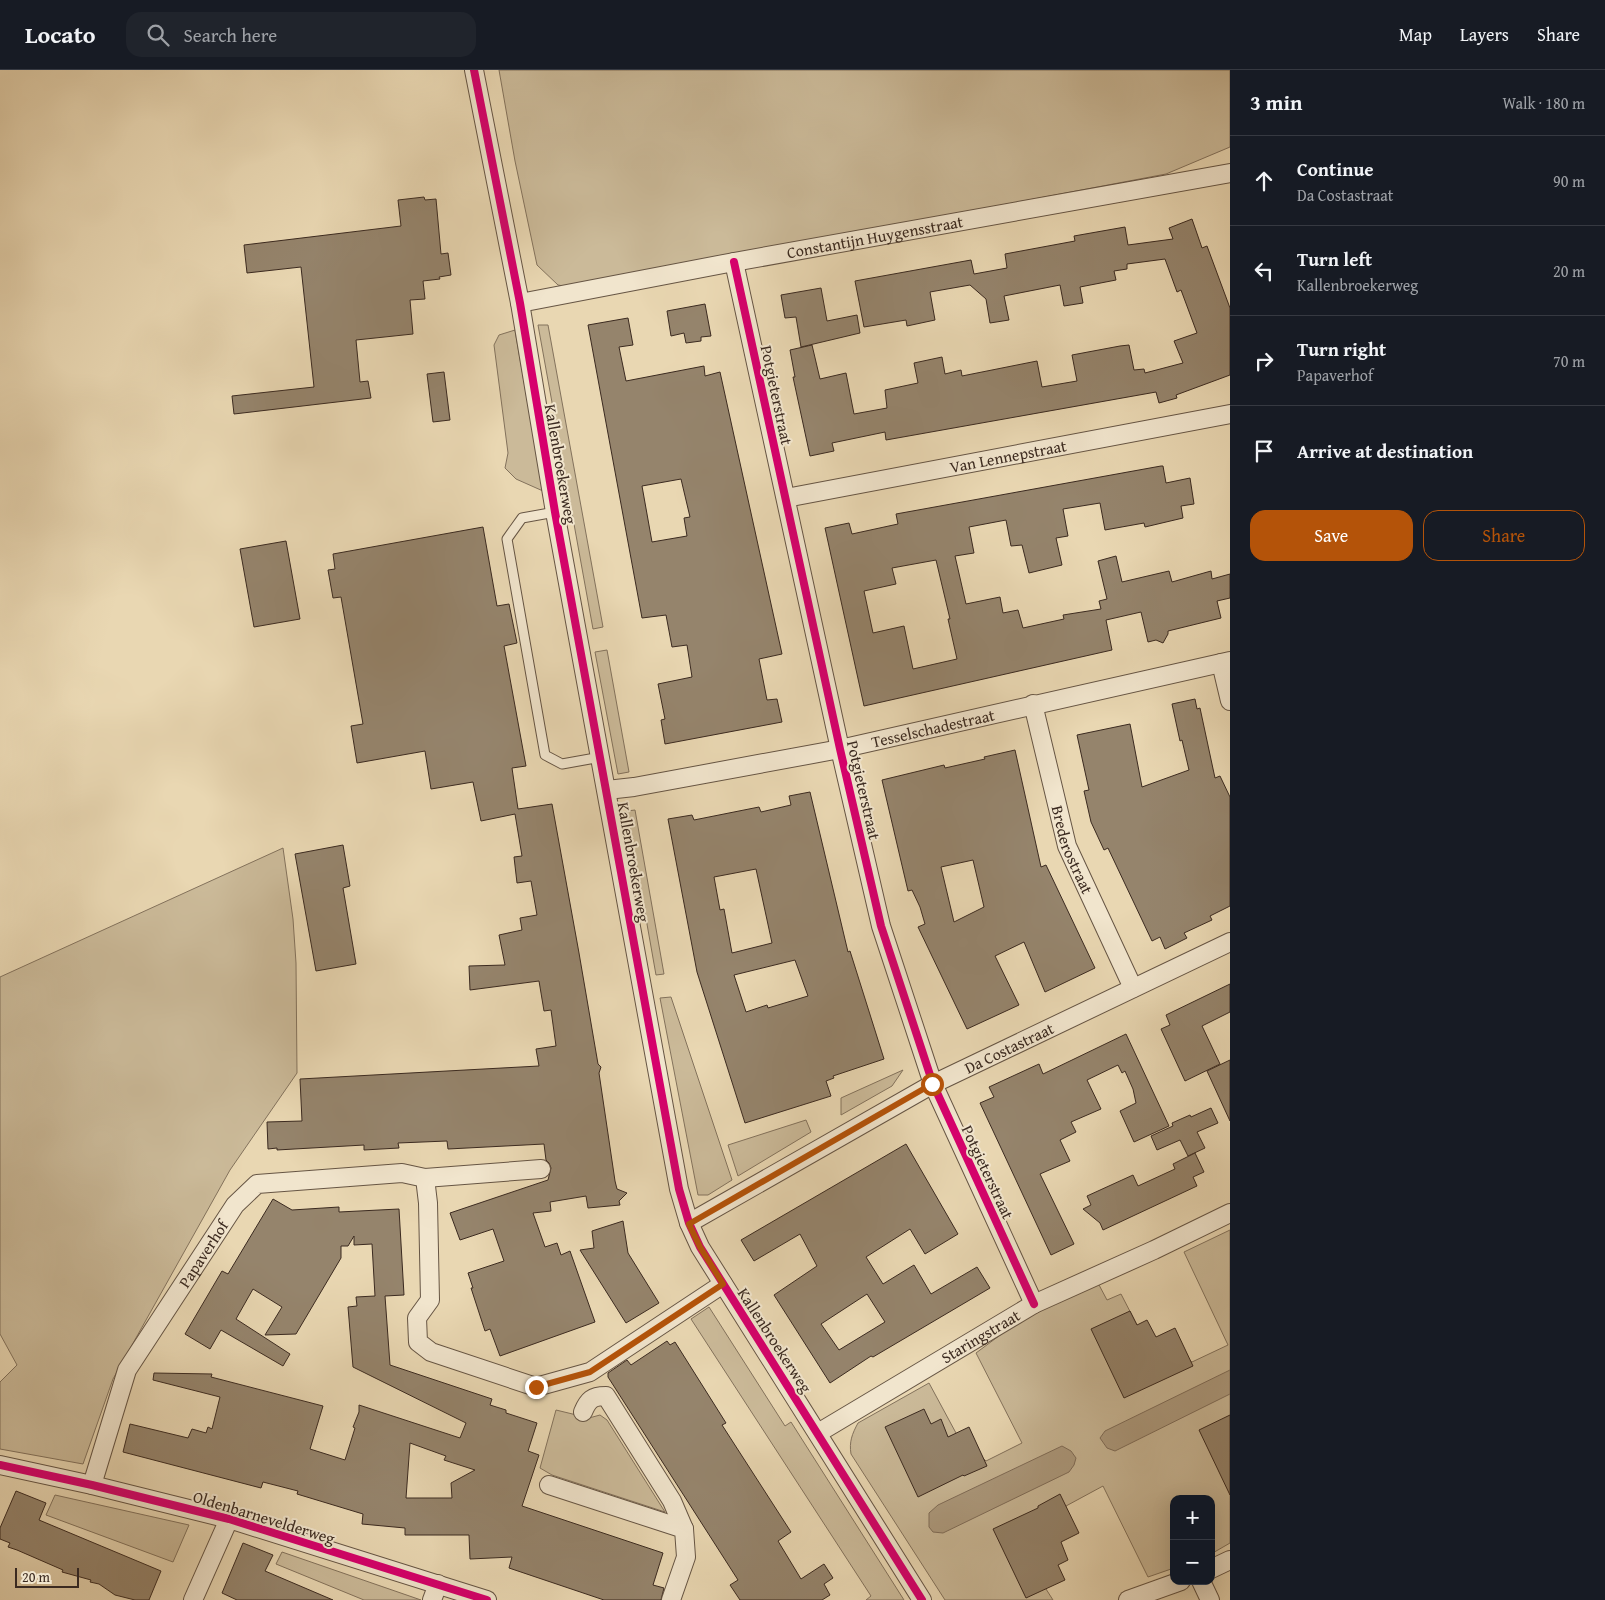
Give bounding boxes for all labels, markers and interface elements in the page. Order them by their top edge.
search box [126,12,476,57]
text: Locato [25,17,96,52]
icon: search [144,21,172,49]
text: Search here [184,21,277,49]
text: Map [1399,21,1432,48]
text: Layers [1460,21,1509,48]
text: Share [1537,21,1580,48]
text: 3 min [1250,87,1302,118]
text: Walk · 180 m [1502,91,1585,115]
text: Continue [1297,155,1374,183]
icon: ahead [1250,167,1278,195]
text: 90 m [1553,169,1585,193]
text: Da Costastraat [1297,183,1393,207]
street label: Constantijn Huygensstraat [785,209,965,264]
text: Turn left [1297,245,1372,273]
icon: left [1250,257,1278,285]
text: 20 m [1553,259,1585,283]
text: Kallenbroekerweg [1297,273,1418,297]
text: Turn right [1297,335,1386,363]
street label: Potgieterstraat [755,343,799,447]
icon: right [1250,347,1278,375]
text: 70 m [1553,349,1585,373]
text: Papaverhof [1297,363,1373,387]
street label: Kallenbroekerweg [539,402,583,526]
street label: Van Lennepstraat [948,433,1069,479]
icon: arrive [1250,437,1278,465]
text: Arrive at destination [1297,437,1473,465]
button: Save [1250,510,1413,561]
button: Share [1423,510,1585,561]
street label: Tesselschadestraat [869,702,997,754]
street label: Potgieterstraat [841,738,887,842]
street label: Kallenbroekerweg [612,800,656,924]
street label: Brederostraat [1046,803,1100,898]
street label: Da Costastraat [960,1016,1058,1079]
route start [921,1073,944,1096]
street label: Potgieterstraat [956,1121,1020,1223]
street label: Papaverhof [172,1214,235,1292]
street label: Kallenbroekerweg [732,1283,818,1397]
street label: Staringstraat [936,1303,1025,1369]
route end [525,1376,548,1399]
street label: Oldenbarnevelderweg [190,1484,338,1550]
map controls [1170,1495,1215,1585]
button: + [1170,1495,1215,1540]
button: − [1170,1540,1215,1585]
scale bar [15,1565,79,1588]
text: 20 m [22,1567,50,1587]

